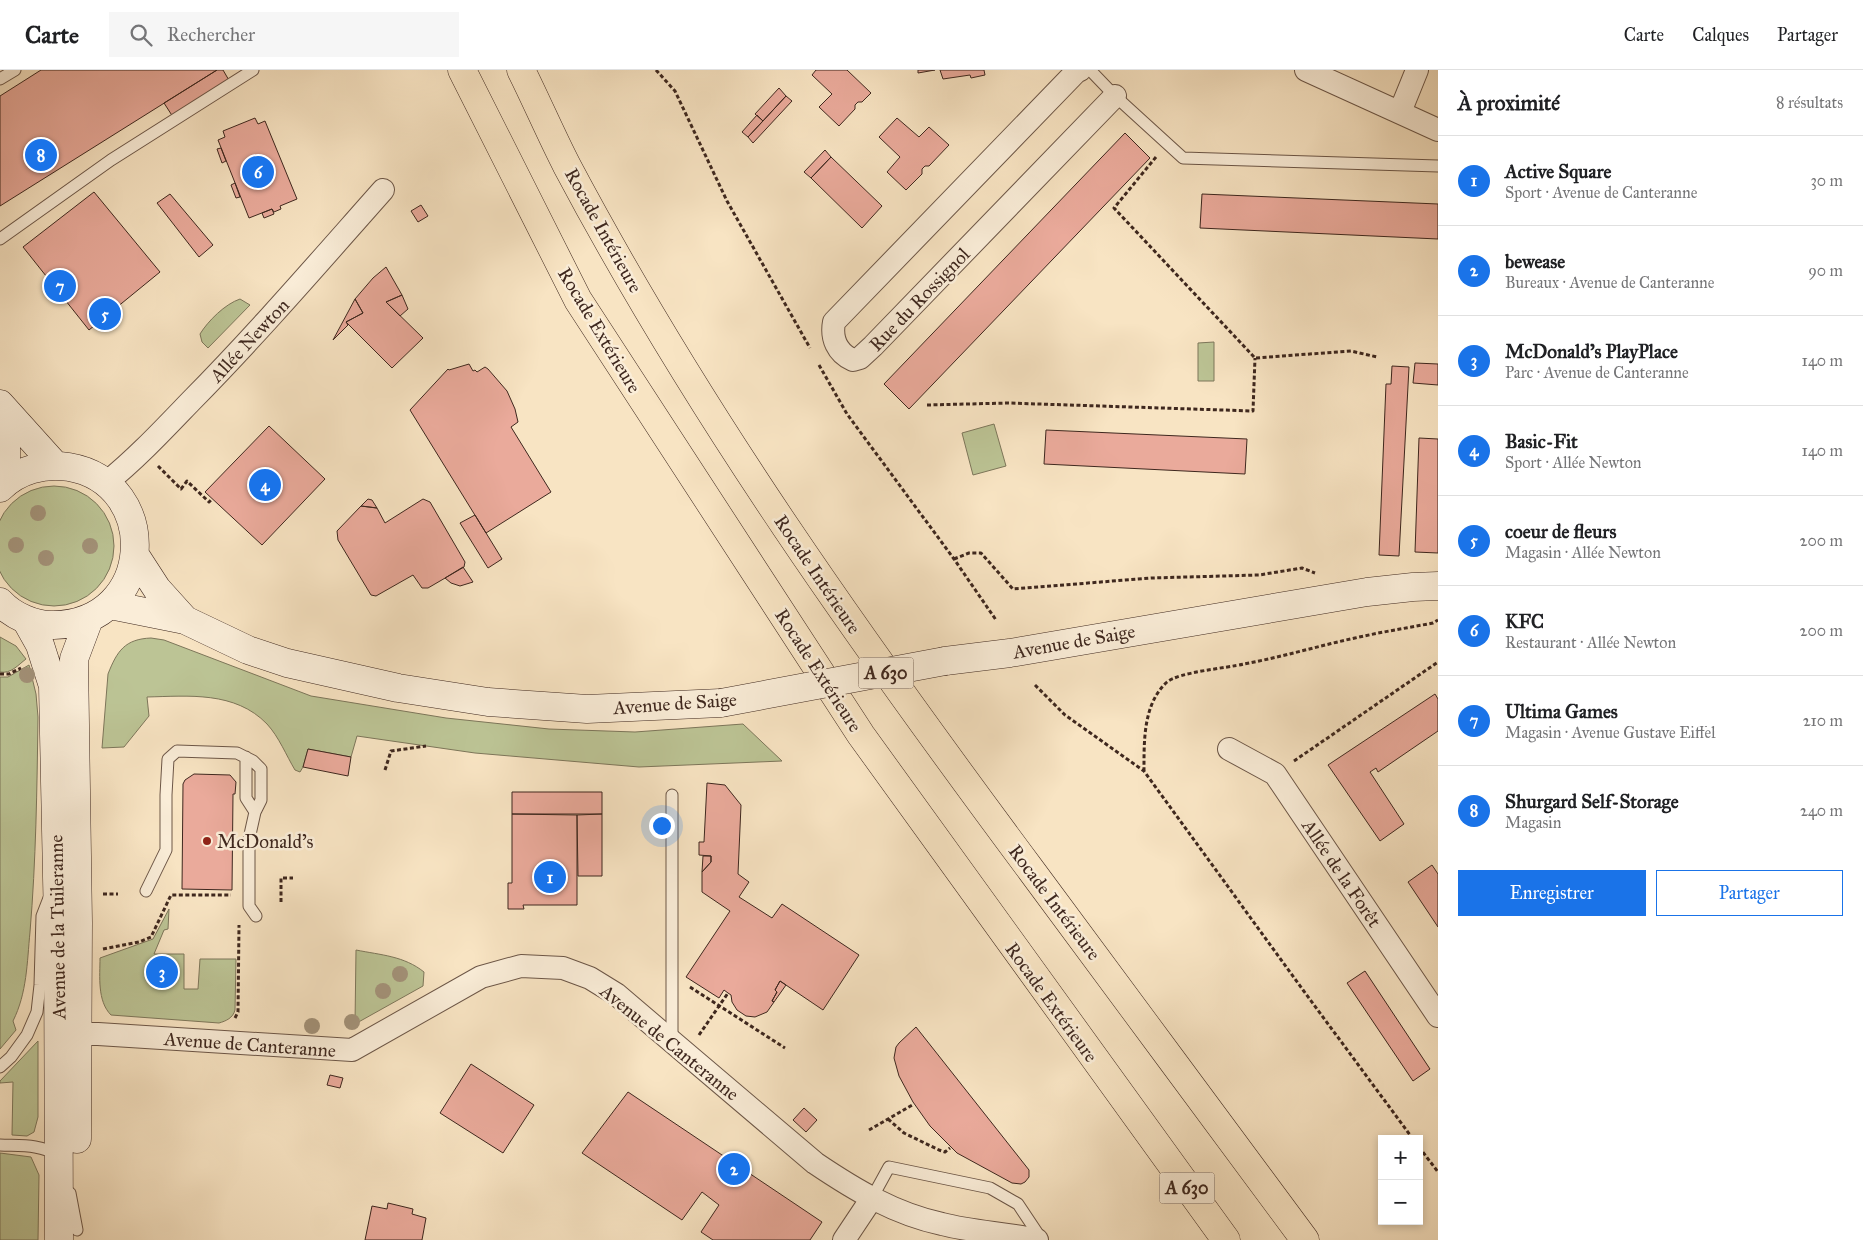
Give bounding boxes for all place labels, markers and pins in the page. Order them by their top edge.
pin: 8 [25,136,57,174]
pin: 6 [242,153,274,191]
pin: 7 [44,267,76,305]
pin: 5 [89,295,121,333]
pin: 4 [249,466,281,504]
place label: McDonald's [217,830,314,853]
marker: McDonald's [201,835,213,847]
pin: 1 [534,858,566,896]
pin: 3 [146,953,178,991]
pin: 2 [718,1150,750,1188]

